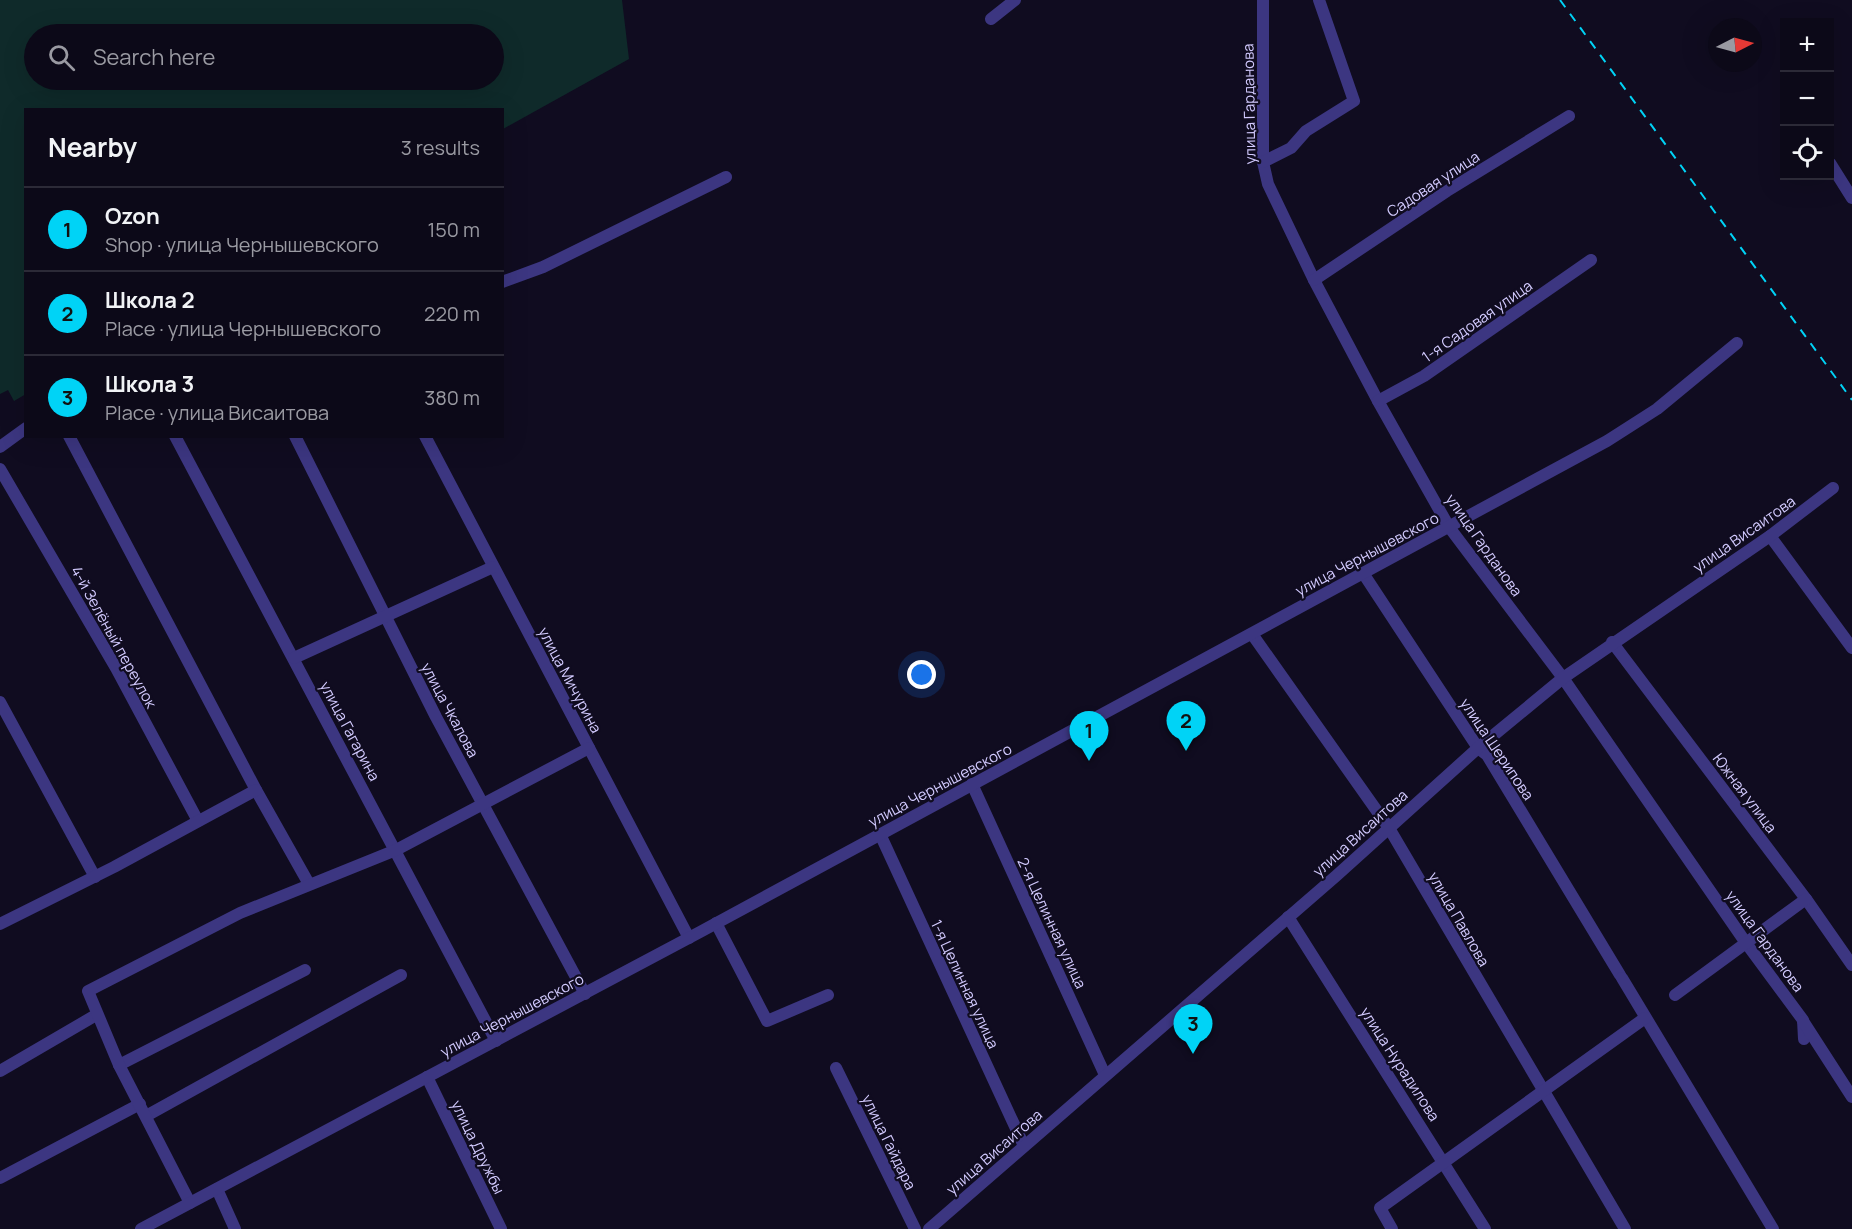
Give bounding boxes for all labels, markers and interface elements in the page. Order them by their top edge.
north arrow [1708,18,1762,72]
map controls [1780,18,1834,180]
button: + [1780,18,1834,72]
search box [24,24,504,90]
icon: search [45,41,78,74]
text: Search here [93,42,215,72]
street label: улица Гарданова [1237,43,1261,165]
button: − [1780,72,1834,126]
button: locate [1780,126,1834,180]
text: Nearby [48,129,137,165]
text: 3 results [401,134,480,161]
street label: Садовая улица [1382,146,1484,222]
text: Ozon [105,201,160,231]
text: 1 [63,216,72,243]
text: 150 m [427,216,480,243]
text: Shop · улица Чернышевского [105,231,379,258]
street label: 1-я Садовая улица [1418,275,1536,367]
text: Школа 2 [105,285,195,315]
text: 2 [62,300,73,327]
text: 220 m [424,300,480,327]
text: Place · улица Чернышевского [105,315,381,342]
text: Школа 3 [105,369,194,399]
text: 3 [62,384,73,411]
text: 380 m [424,384,480,411]
text: Place · улица Висаитова [105,399,329,426]
street label: улица Гарданова [1441,489,1527,601]
street label: улица Висаитова [1688,491,1800,577]
street label: улица Чернышевского [1291,507,1443,601]
street label: 4-й Зелёный переулок [66,562,162,712]
street label: улица Мичурина [533,623,607,737]
street label: улица Чкалова [416,659,484,761]
your location [907,660,936,689]
street label: улица Гагарина [315,677,385,785]
street label: улица Шерипова [1455,694,1539,804]
pin: 2 [1166,702,1206,751]
pin: 1 [1070,712,1108,761]
street label: улица Чернышевского [864,738,1016,832]
street label: Южная улица [1708,749,1782,837]
street label: улица Висаитова [1308,785,1412,881]
street label: 2-я Целинная улица [1012,854,1092,992]
street label: улица Павлова [1423,868,1495,970]
street label: улица Гарданова [1721,886,1809,996]
street label: 1-я Целинная улица [926,916,1004,1052]
street label: улица Чернышевского [436,968,588,1062]
street label: улица Нурадилова [1355,1003,1445,1125]
pin: 3 [1174,1004,1212,1054]
street label: улица Гайдара [857,1091,921,1193]
street label: улица Дружбы [446,1096,510,1198]
street label: улица Висаитова [941,1104,1047,1200]

